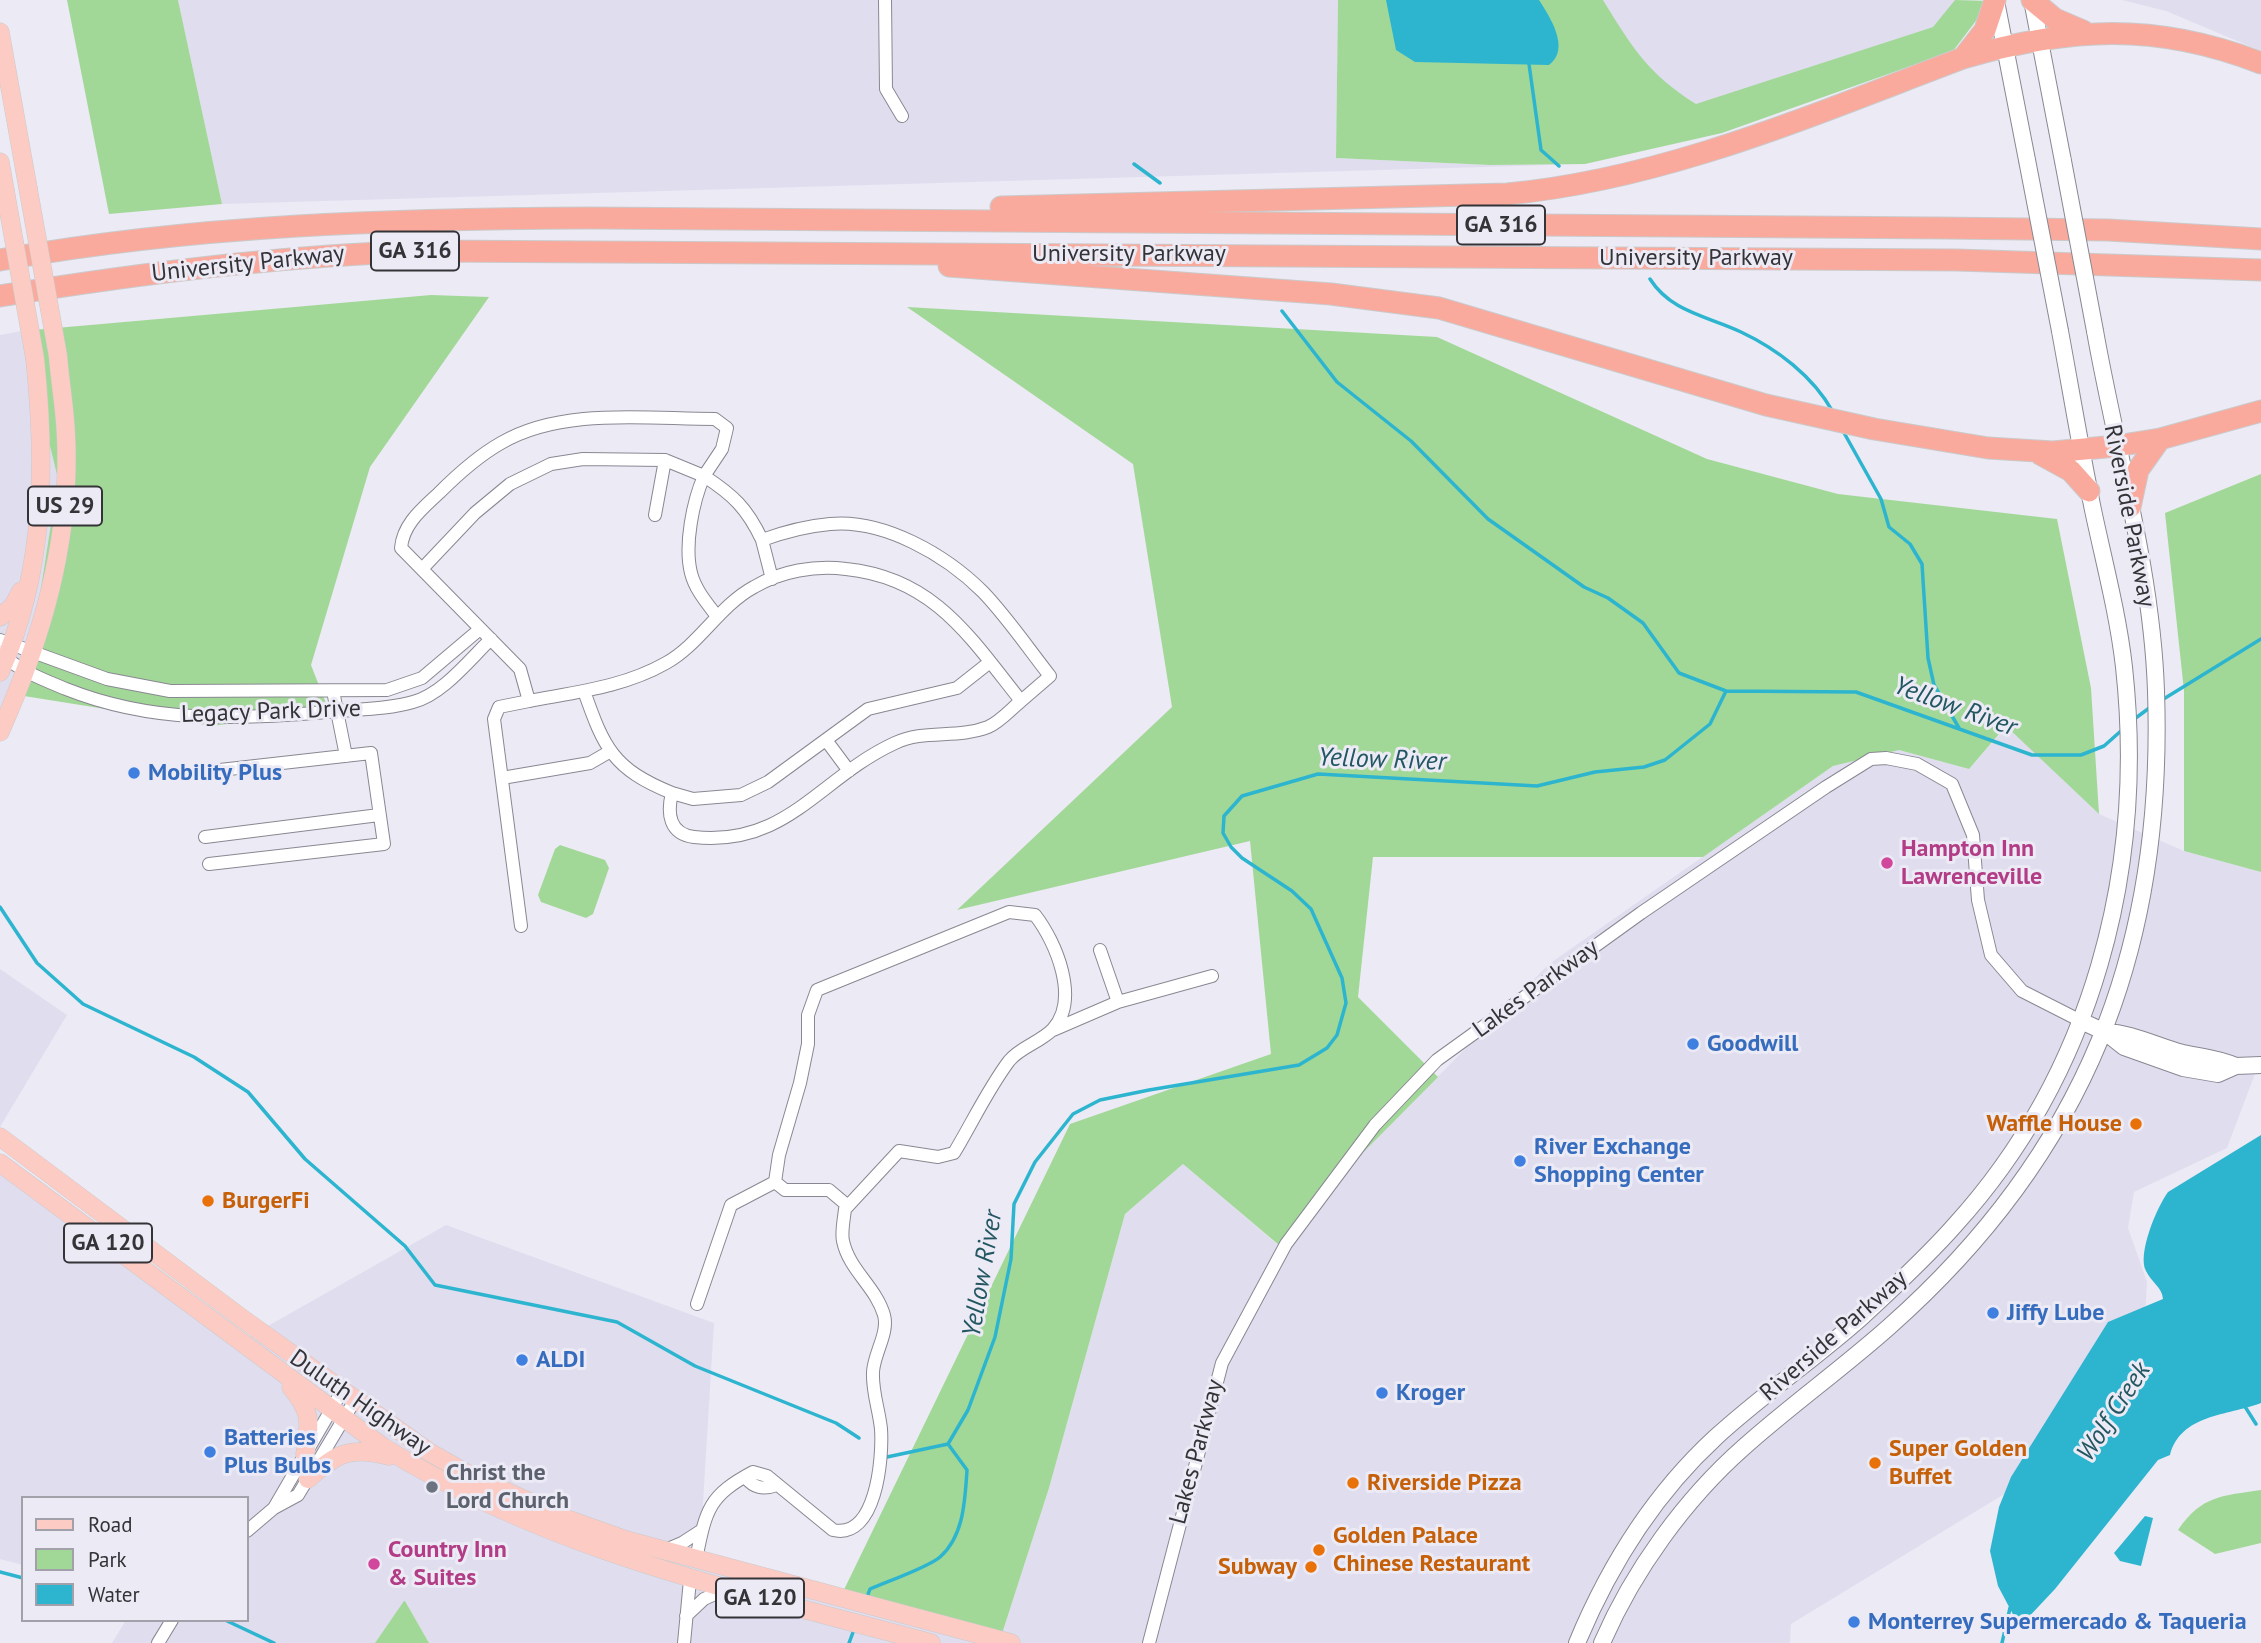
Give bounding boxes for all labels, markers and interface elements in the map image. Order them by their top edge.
road number: GA 316 [1457,206,1545,244]
road number: GA 316 [371,232,459,270]
street label: University Parkway [150,240,346,288]
street label: University Parkway [1032,240,1226,268]
street label: University Parkway [1599,244,1793,272]
street label: Riverside Parkway [2097,422,2161,610]
road number: US 29 [28,486,102,526]
water label: Yellow River [1889,670,2021,744]
street label: Legacy Park Drive [180,694,362,730]
water label: Yellow River [1317,742,1447,778]
place label: Mobility Plus [148,759,282,787]
marker: Mobility Plus [126,765,142,781]
place label: Hampton Inn Lawrenceville [1901,835,2042,891]
marker: Hampton Inn Lawrenceville [1879,855,1895,871]
street label: Lakes Parkway [1467,934,1605,1044]
place label: Goodwill [1707,1030,1798,1058]
marker: Goodwill [1685,1036,1701,1052]
place label: Waffle House [1987,1110,2122,1138]
marker: Waffle House [2128,1116,2144,1132]
place label: River Exchange Shopping Center [1534,1133,1704,1189]
marker: River Exchange Shopping Center [1512,1153,1528,1169]
place label: BurgerFi [222,1187,310,1215]
marker: BurgerFi [200,1193,216,1209]
water label: Yellow River [956,1208,1010,1340]
road number: GA 120 [64,1224,152,1262]
street label: Riverside Parkway [1755,1264,1913,1408]
place label: Jiffy Lube [2007,1299,2104,1327]
marker: Jiffy Lube [1985,1305,2001,1321]
street label: Duluth Highway [284,1344,436,1462]
place label: ALDI [536,1346,585,1374]
marker: ALDI [514,1352,530,1368]
water label: Wolf Creek [2071,1357,2157,1467]
street label: Lakes Parkway [1164,1377,1230,1527]
place label: Kroger [1396,1379,1465,1407]
marker: Kroger [1374,1385,1390,1401]
place label: Batteries Plus Bulbs [224,1424,331,1480]
place label: Super Golden Buffet [1889,1435,2027,1491]
marker: Batteries Plus Bulbs [202,1444,218,1460]
marker: Super Golden Buffet [1867,1455,1883,1471]
place label: Christ the Lord Church [446,1459,569,1515]
place label: Riverside Pizza [1367,1469,1522,1497]
marker: Riverside Pizza [1345,1475,1361,1491]
marker: Christ the Lord Church [424,1479,440,1495]
legend [21,1496,248,1622]
text: Road [88,1511,132,1538]
place label: Golden Palace Chinese Restaurant [1333,1522,1530,1578]
place label: Country Inn & Suites [388,1536,507,1592]
marker: Golden Palace Chinese Restaurant [1311,1542,1327,1558]
text: Park [88,1546,127,1573]
place label: Subway [1218,1553,1297,1581]
marker: Country Inn & Suites [366,1556,382,1572]
marker: Subway [1303,1559,1319,1575]
road number: GA 120 [716,1578,804,1618]
text: Water [88,1581,140,1608]
place label: Monterrey Supermercado & Taqueria [1868,1608,2247,1636]
marker: Monterrey Supermercado & Taqueria [1846,1614,1862,1630]

